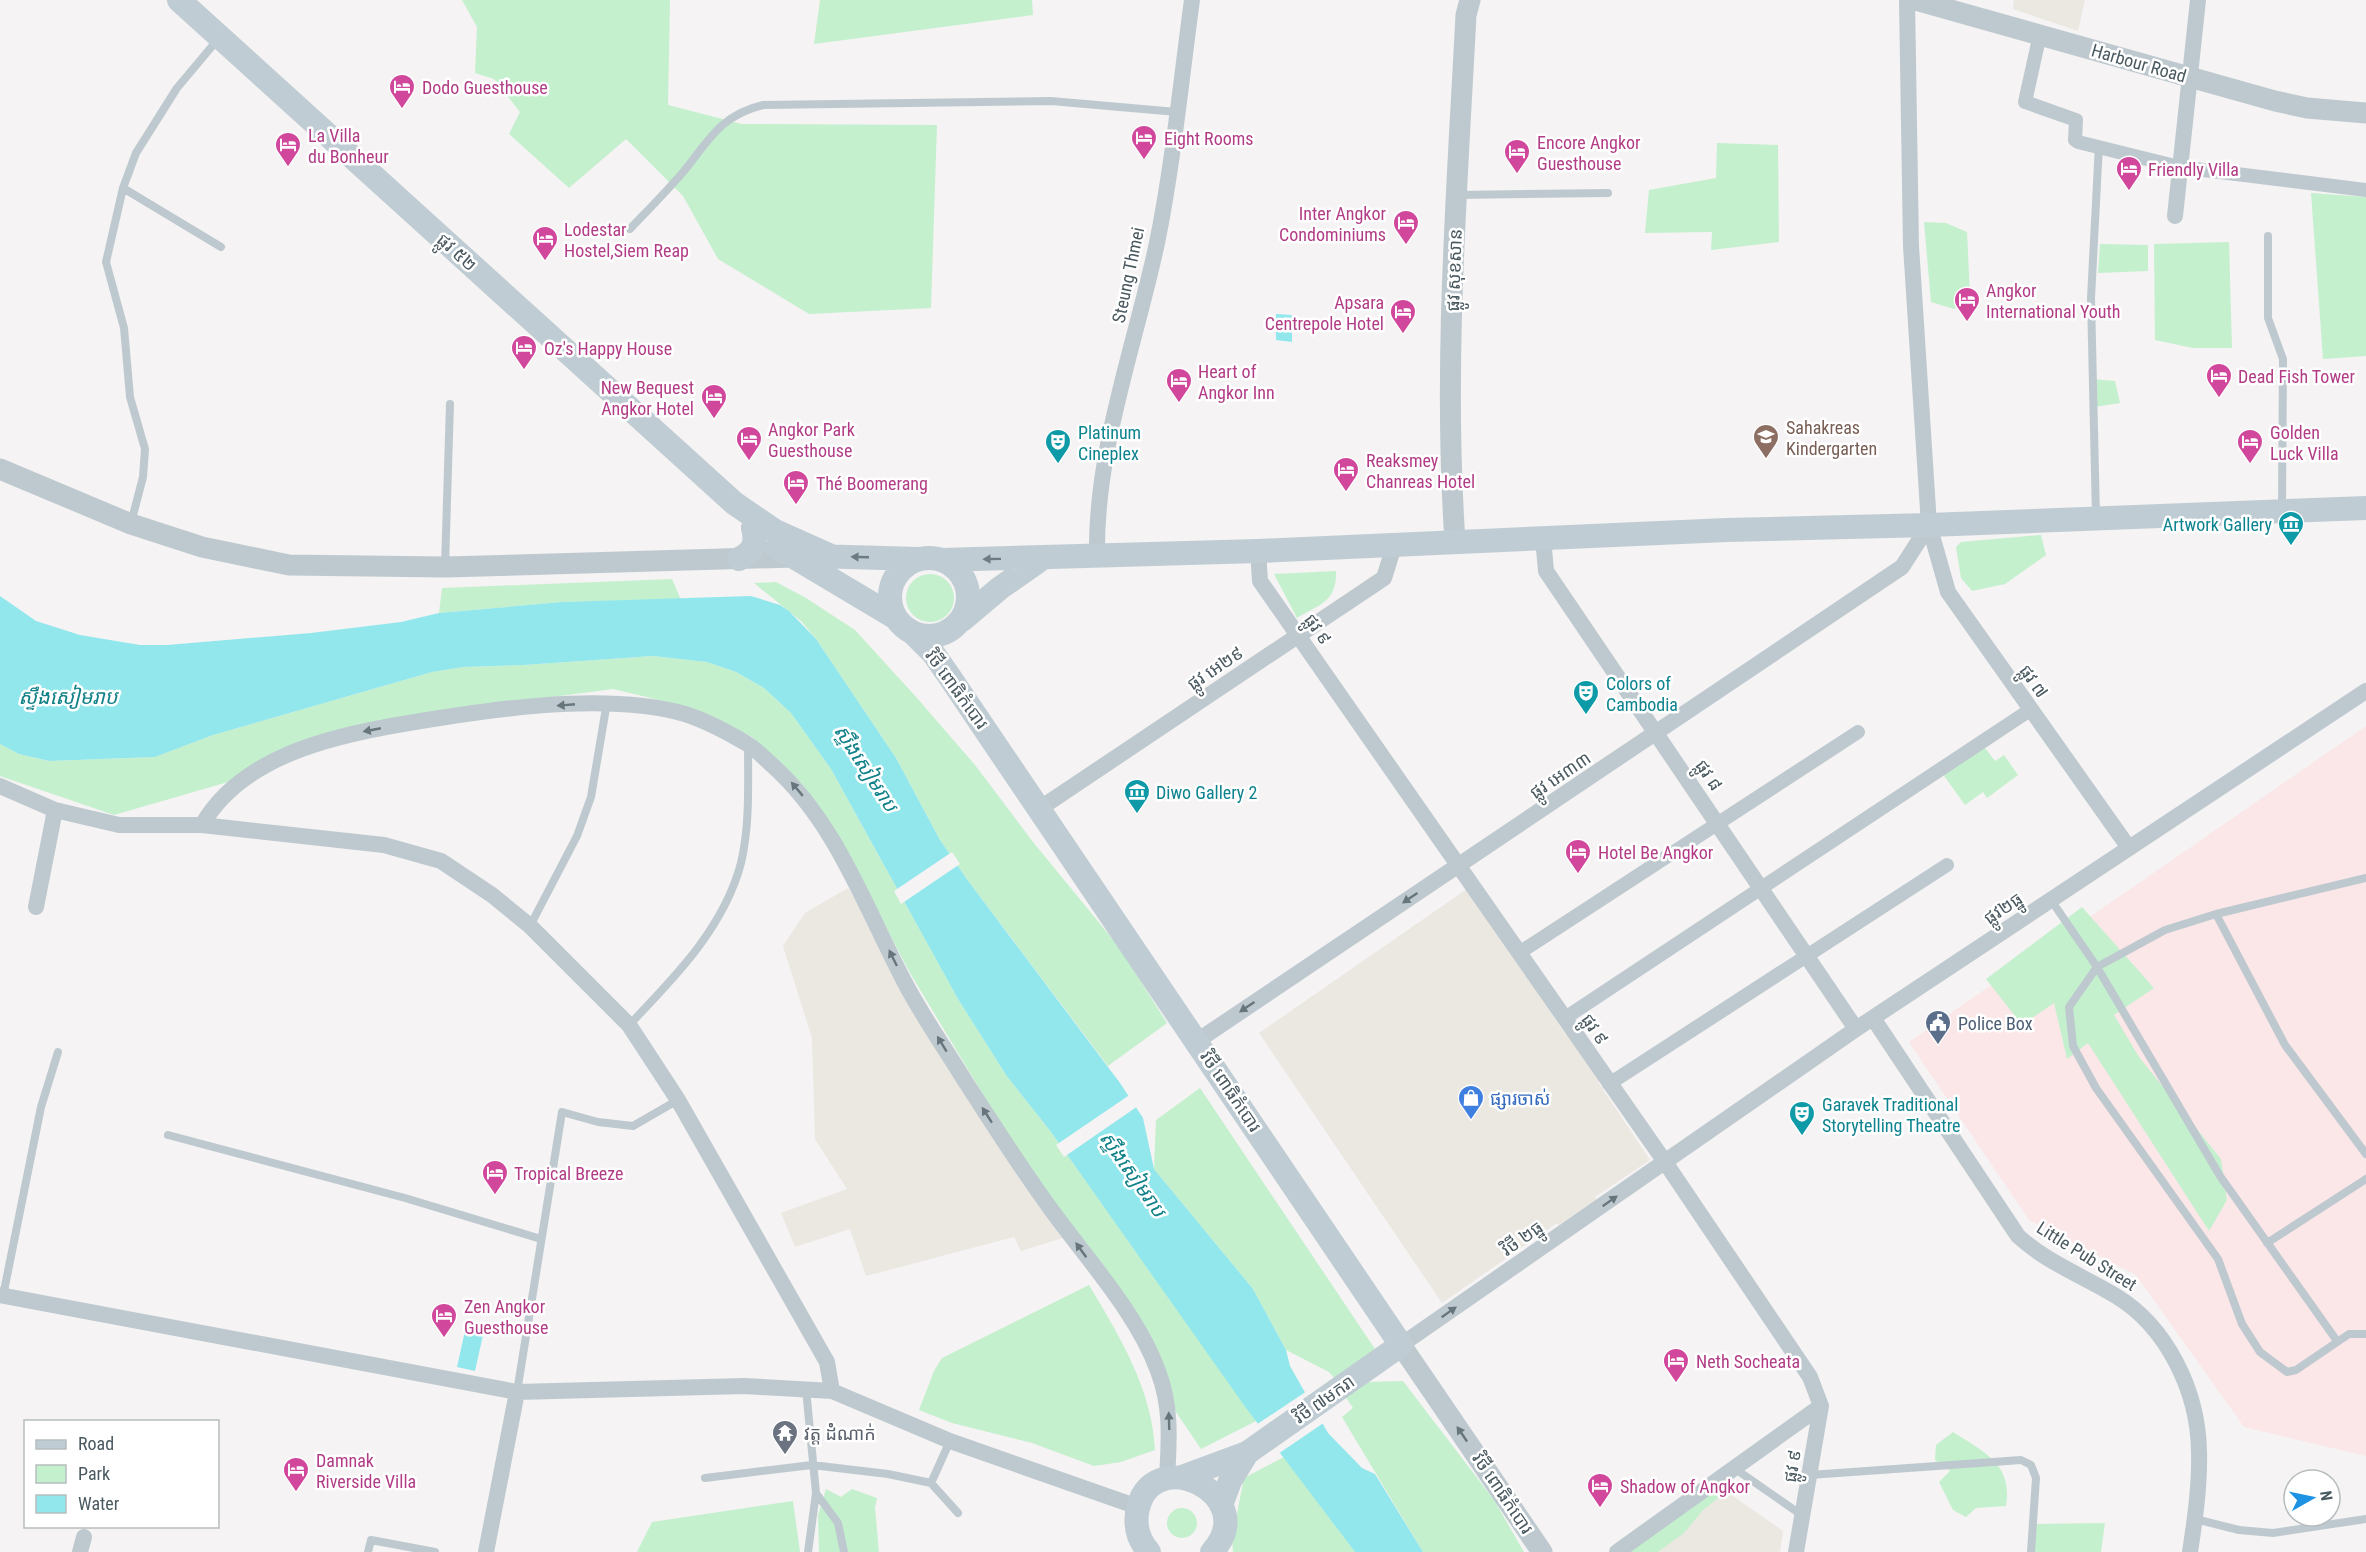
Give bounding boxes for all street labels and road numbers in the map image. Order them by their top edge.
street label: Harbour Road [2089,39,2189,87]
street label: Steung Thmei [1108,225,1148,325]
street label: ផ្លូវ សុខសាន [1442,228,1472,312]
street label: ផ្លូវ ៥២ [428,229,481,280]
street label: ផ្លូវ ៩ [1295,610,1336,652]
street label: ផ្លូវ អេ២៩ [1183,642,1251,700]
street label: វិថី ពោធិកំបោរ [921,644,993,733]
street label: ផ្លូវ ៧ [2010,660,2053,705]
street label: ផ្លូវ អេ៣៣ [1526,747,1598,808]
street label: ផ្លូវ ៨ [1686,756,1727,798]
street label: ផ្លូវ២ធ្នូ [1980,887,2030,934]
street label: ផ្លូវ ៩ [1572,1010,1613,1052]
street label: វិថី ពោធិកំបោរ [1196,1045,1266,1135]
street label: វិថី ២ធ្នូ [1496,1216,1551,1266]
street label: Little Pub Street [2033,1217,2141,1295]
street label: វិថី ៧មករា [1288,1370,1358,1428]
street label: វិថី ពោធិកំបោរ [1468,1447,1538,1537]
street label: ផ្លូវ ៩ [1779,1448,1811,1485]

